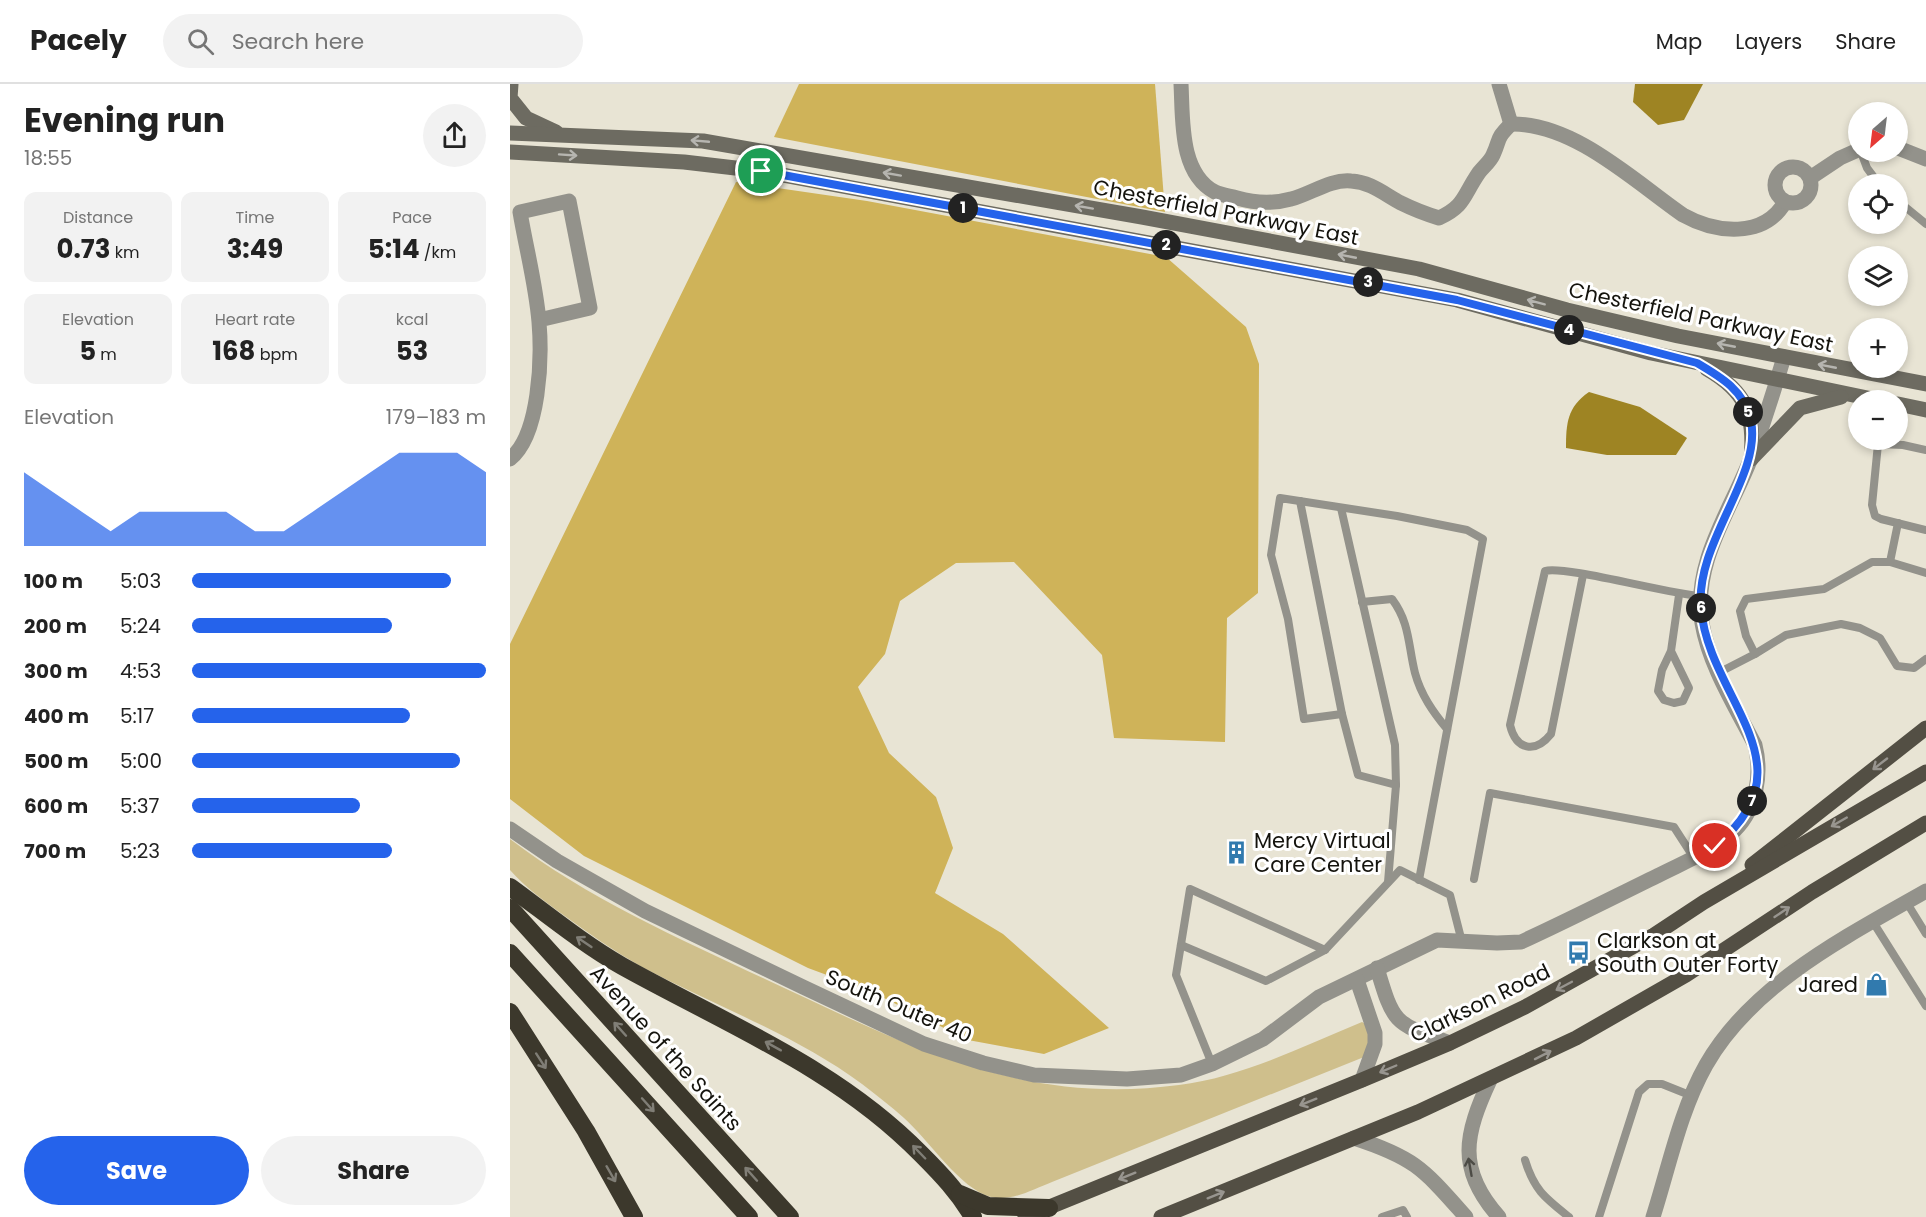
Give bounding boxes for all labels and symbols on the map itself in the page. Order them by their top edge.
north arrow [1848,102,1908,162]
one-way arrow [691,135,711,146]
pin [735,145,786,196]
one-way arrow [558,149,578,160]
one-way arrow [883,168,903,179]
street label: Chesterfield Parkway East [1091,172,1361,252]
pin: 1 [948,193,978,223]
one-way arrow [1075,201,1095,212]
pin: 2 [1151,230,1181,260]
one-way arrow [1338,250,1357,261]
pin: 3 [1353,267,1383,297]
street label: Chesterfield Parkway East [1566,275,1836,359]
one-way arrow [1527,295,1546,307]
pin: 4 [1554,315,1584,345]
one-way arrow [1717,339,1736,351]
one-way arrow [1818,360,1838,371]
pin: 5 [1733,397,1763,427]
pin: 6 [1686,593,1716,623]
one-way arrow [1872,758,1888,771]
pin: 7 [1737,786,1767,816]
one-way arrow [1831,816,1848,828]
pin [1689,820,1740,871]
place label: Mercy Virtual Care Center [1254,826,1391,879]
building icon: Mercy Virtual Care Center [1223,839,1249,865]
one-way arrow [1774,906,1790,918]
place label: Clarkson at South Outer Forty [1597,926,1778,979]
one-way arrow [576,936,592,948]
bus stop icon: Clarkson at South Outer Forty [1566,939,1592,965]
street label: Clarkson Road [1405,957,1555,1049]
street label: Avenue of the Saints [584,959,748,1137]
street label: South Outer 40 [821,962,977,1050]
place label: Jared [1798,970,1858,999]
shop icon: Jared [1863,971,1889,997]
one-way arrow [1556,980,1573,992]
one-way arrow [613,1022,627,1037]
one-way arrow [765,1040,782,1052]
one-way arrow [1534,1049,1551,1061]
one-way arrow [535,1053,548,1070]
one-way arrow [1379,1064,1397,1075]
one-way arrow [641,1097,655,1112]
one-way arrow [1299,1097,1317,1108]
one-way arrow [912,1145,926,1160]
one-way arrow [1464,1158,1475,1178]
one-way arrow [605,1165,617,1182]
one-way arrow [744,1166,758,1181]
one-way arrow [1118,1171,1137,1182]
one-way arrow [1206,1189,1224,1200]

